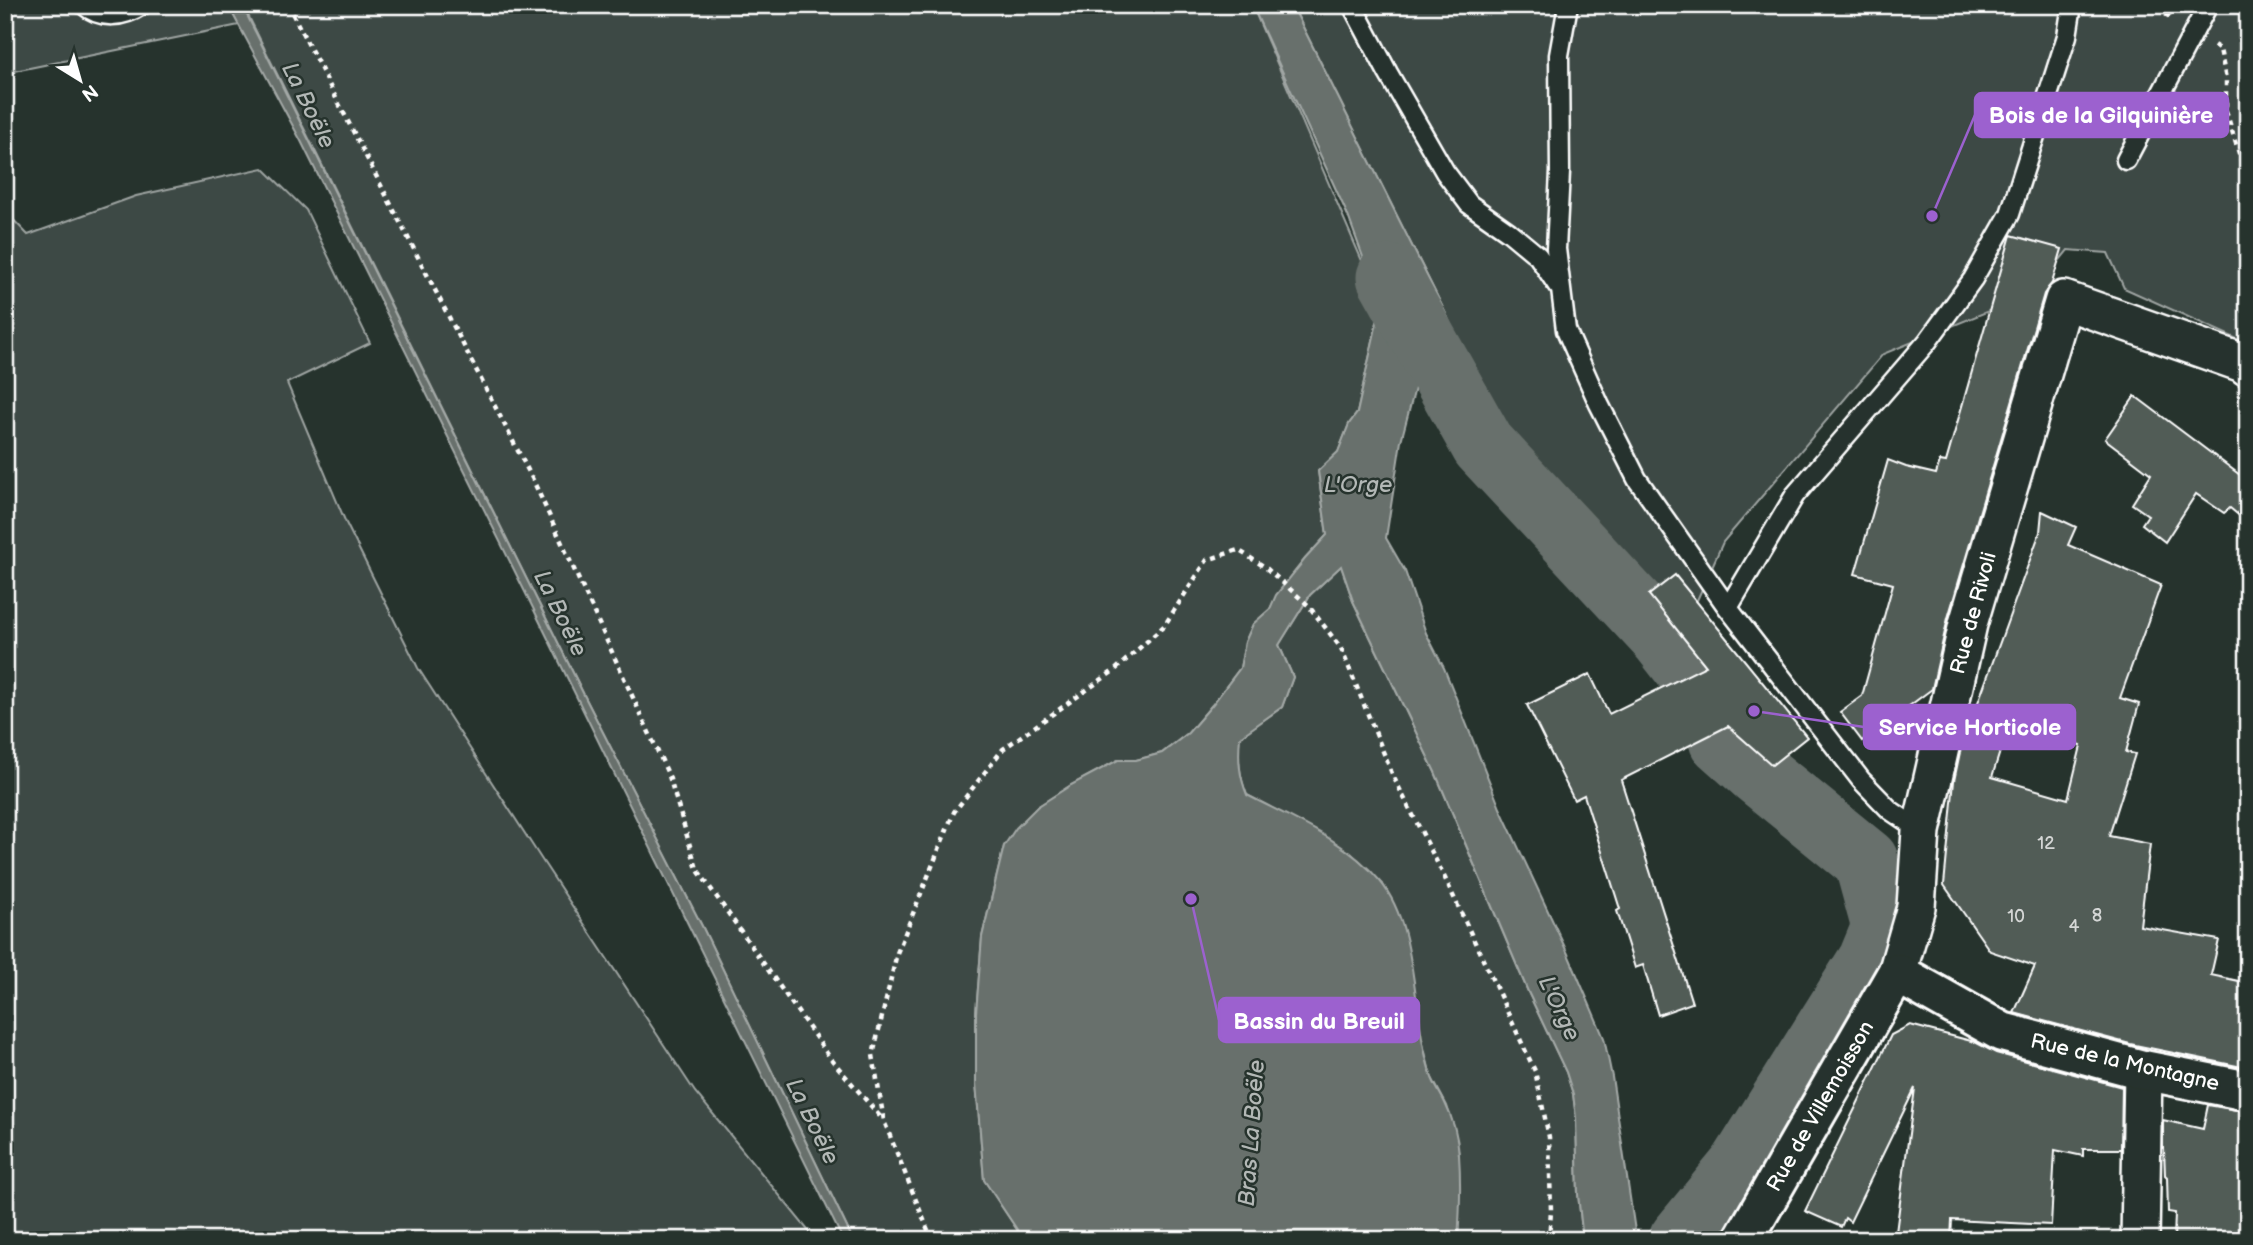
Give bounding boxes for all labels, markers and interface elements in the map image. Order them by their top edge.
north arrow [46,46,116,116]
water label: La Boële [275,58,341,153]
text: N [77,79,102,106]
callout: Bois de la Gilquinière [1975,93,2228,137]
text: Bois de la Gilquinière [1989,102,2213,130]
water label: L'Orge [1324,471,1392,499]
street label: Rue de Rivoli [1945,549,2002,677]
water label: La Boële [527,566,593,661]
callout: Service Horticole [1864,705,2075,749]
text: Service Horticole [1879,714,2061,742]
house number: 12 [2037,833,2055,854]
house number: 8 [2092,905,2102,926]
house number: 10 [2007,906,2025,927]
house number: 4 [2069,916,2080,937]
water label: L'Orge [1532,971,1586,1045]
callout: Bassin du Breuil [1219,998,1419,1042]
text: Bassin du Breuil [1233,1008,1405,1036]
street label: Rue de Villemoisson [1761,1017,1879,1196]
street label: Rue de la Montagne [2028,1029,2222,1096]
water label: Bras La Boële [1233,1059,1271,1207]
water label: La Boële [779,1074,845,1169]

